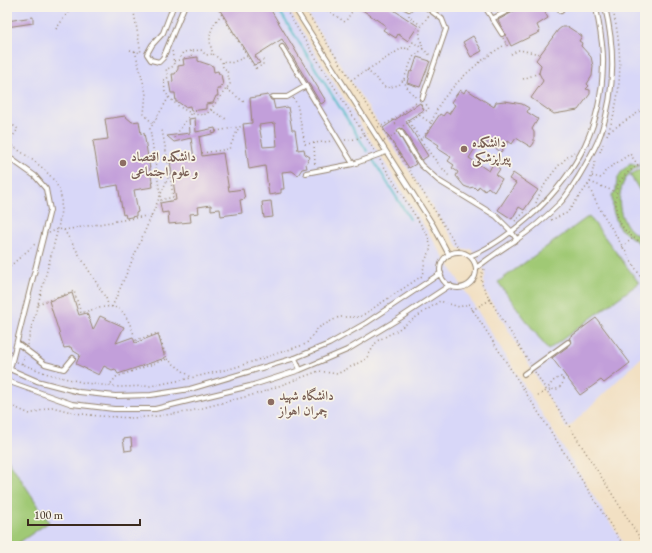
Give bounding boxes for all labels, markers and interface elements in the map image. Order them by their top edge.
place label: دانشکده پیراپزشکی [472,134,512,167]
marker: دانشکده پیراپزشکی [459,144,469,154]
place label: دانشکده اقتصاد و علوم اجتماعی [130,148,198,183]
marker: دانشکده اقتصاد و علوم اجتماعی [118,158,128,168]
place label: دانشگاه شهید چمران اهواز [277,387,334,419]
marker: دانشگاه شهید چمران اهواز [266,397,276,407]
scale bar [28,501,140,527]
text: 100 m [34,507,64,523]

